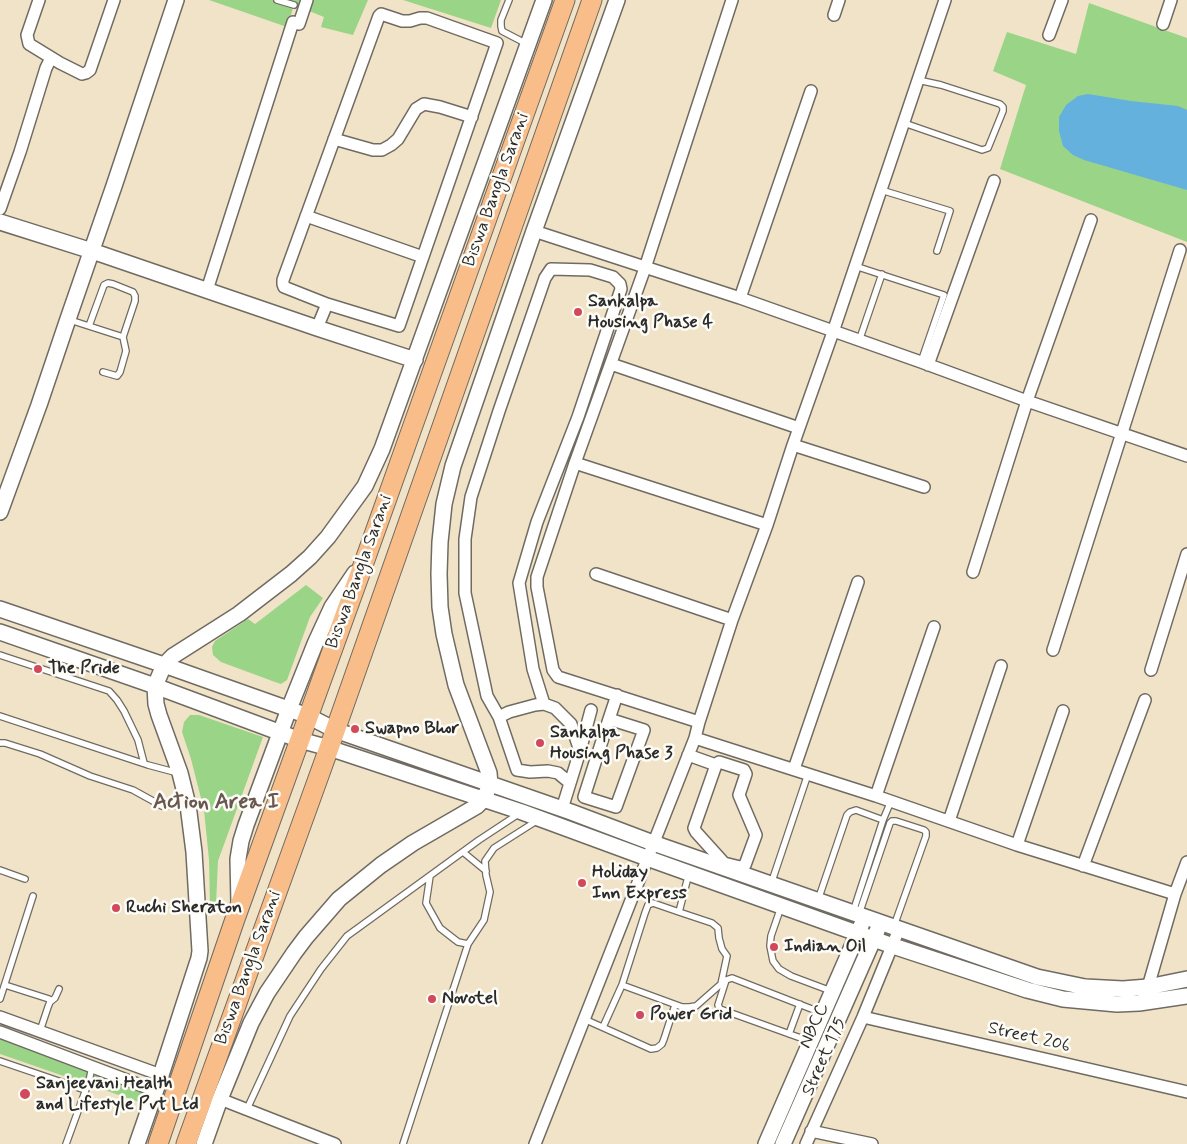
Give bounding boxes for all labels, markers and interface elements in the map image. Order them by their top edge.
street label: Biswa Bangla Sarani [459,110,535,270]
place label: Sankalpa Housing Phase 4 [588,291,713,334]
marker: Sankalpa Housing Phase 4 [572,306,584,318]
street label: Biswa Bangla Sarani [322,492,398,652]
place label: The Pride [48,658,120,680]
marker: The Pride [32,663,44,675]
place label: Swapno Bhor [365,718,459,740]
place label: Sankalpa Housing Phase 3 [550,722,673,764]
marker: Swapno Bhor [349,723,361,735]
marker: Sankalpa Housing Phase 3 [534,737,546,749]
district label: Action Area I [153,790,279,816]
place label: Holiday Inn Express [592,862,687,904]
marker: Holiday Inn Express [576,877,588,889]
street label: Biswa Bangla Sarani [211,888,287,1048]
place label: Ruchi Sheraton [126,897,242,919]
marker: Ruchi Sheraton [110,902,122,914]
place label: Indian Oil [784,936,866,958]
marker: Indian Oil [768,941,780,953]
place label: Novotel [442,988,498,1010]
marker: Novotel [426,993,438,1005]
street label: NBCC [796,1000,834,1052]
place label: Power Grid [650,1004,732,1026]
marker: Power Grid [634,1009,646,1021]
street label: Street 175 [798,1014,852,1100]
street label: Street 206 [986,1018,1072,1058]
place label: Sanjeevani Health and Lifestyle Pvt Ltd [36,1073,199,1116]
marker: Sanjeevani Health and Lifestyle Pvt Ltd [18,1087,32,1101]

